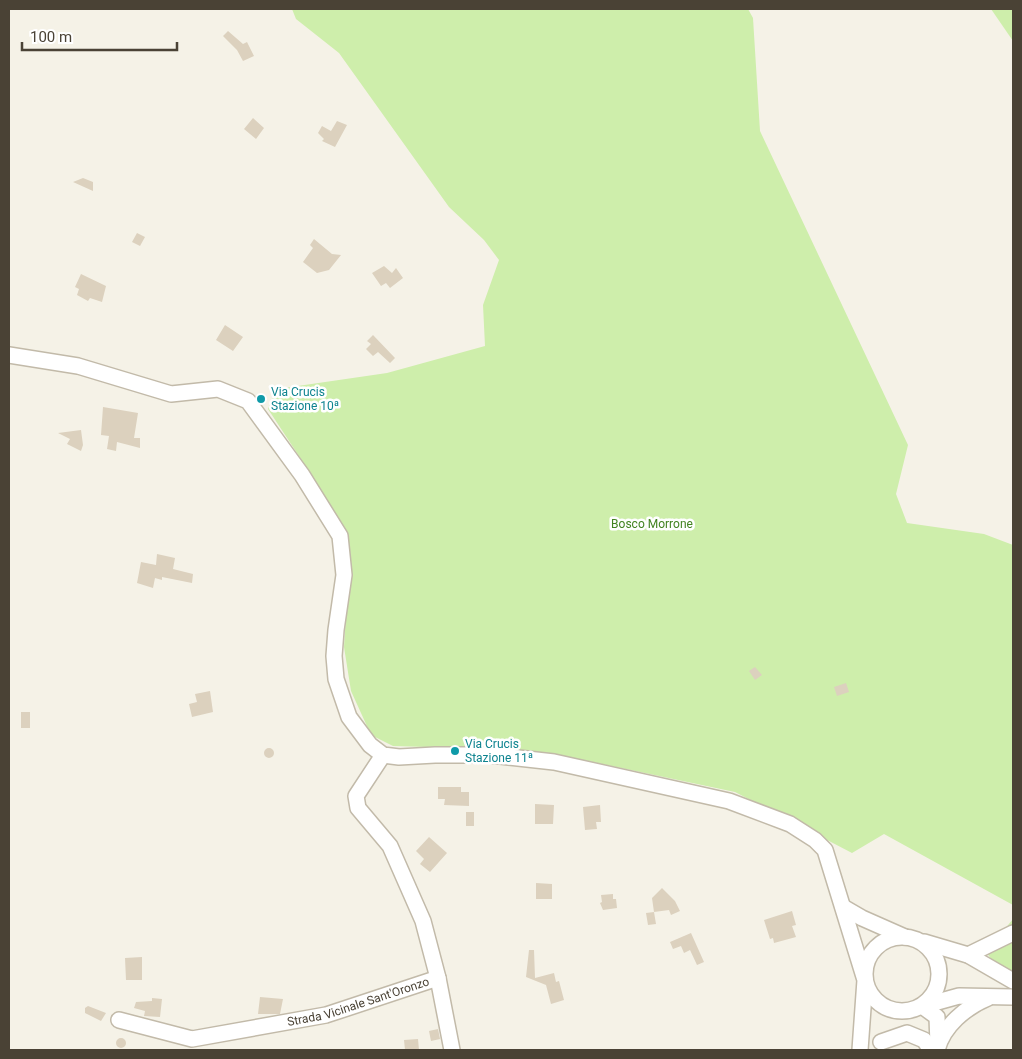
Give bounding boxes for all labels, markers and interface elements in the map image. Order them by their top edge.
scale bar [22,20,178,52]
text: 100 m [30,28,72,46]
place label: Via Crucis Stazione 10ª [271,385,339,413]
marker: Via Crucis Stazione 10ª [255,393,267,405]
park label: Bosco Morrone [611,517,693,531]
place label: Via Crucis Stazione 11ª [465,737,533,765]
marker: Via Crucis Stazione 11ª [449,745,461,757]
street label: Strada Vicinale Sant'Oronzo [286,974,431,1029]

